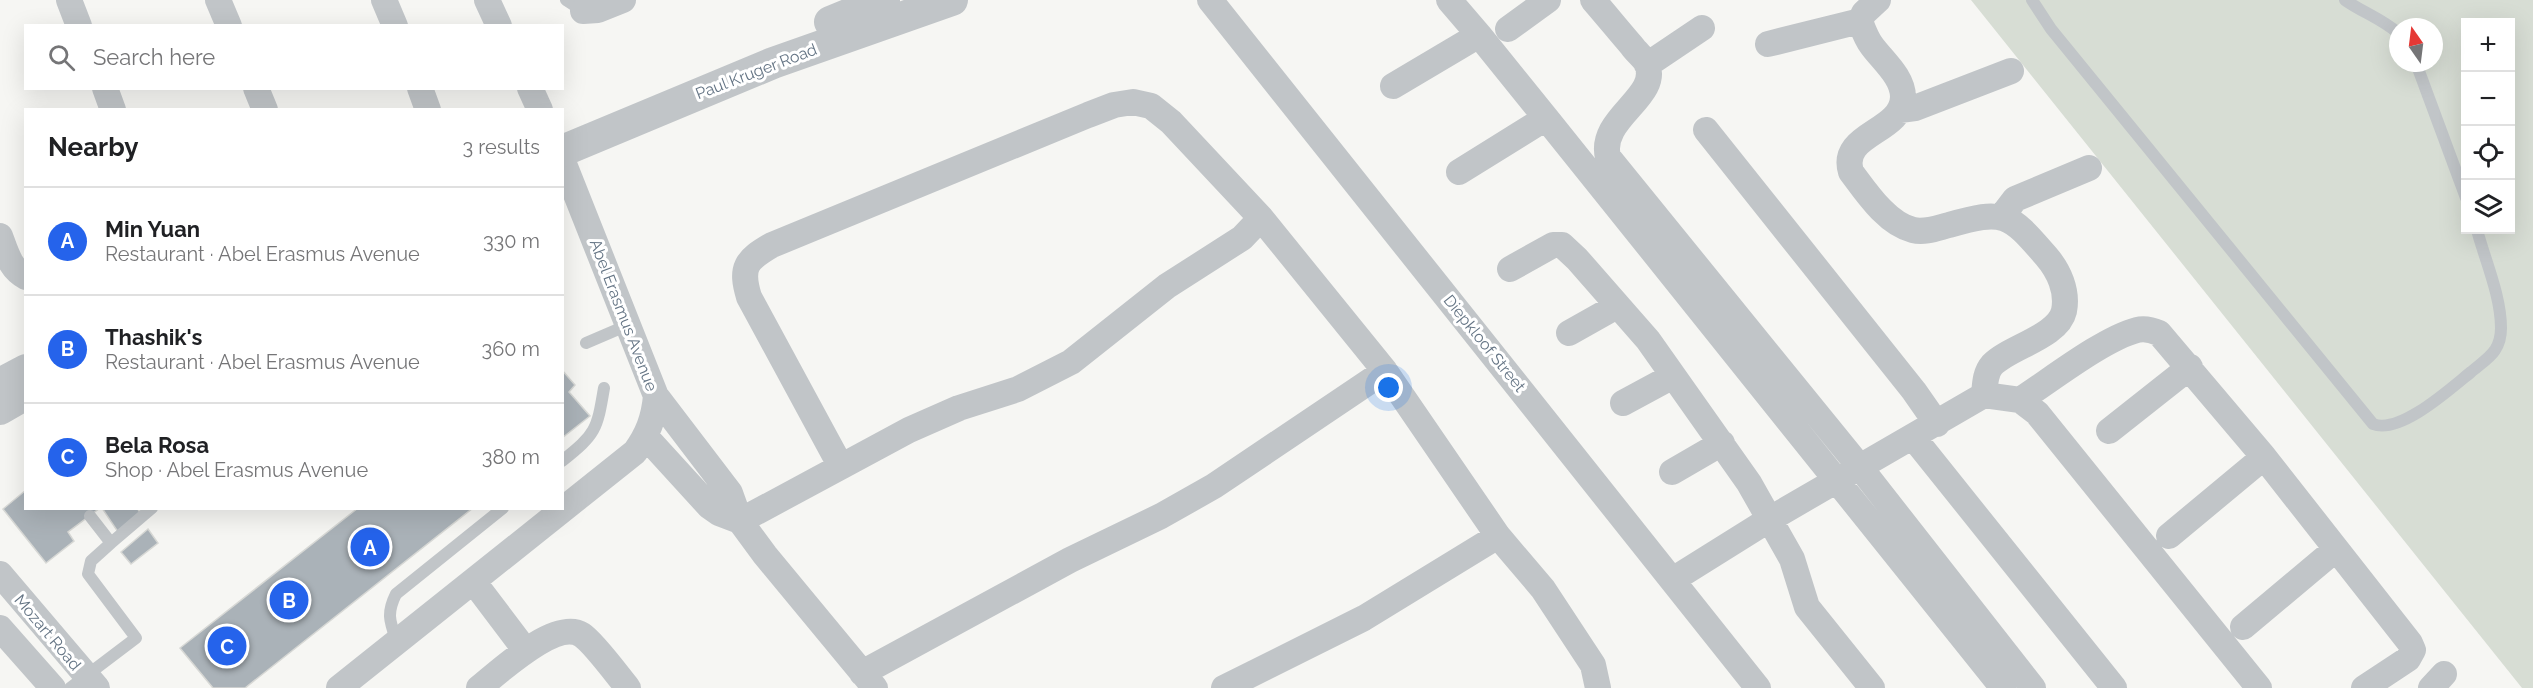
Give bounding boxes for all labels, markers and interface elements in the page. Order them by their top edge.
north arrow [2389,18,2443,72]
map controls [2461,18,2515,234]
button: + [2461,18,2515,72]
search box [24,24,564,90]
street label: Paul Kruger Road [693,40,820,103]
icon: search [45,41,78,74]
text: Search here [93,44,215,70]
button: − [2461,72,2515,126]
button: locate [2461,126,2515,180]
text: Nearby [48,132,138,162]
text: 3 results [462,135,540,159]
button: layers [2461,180,2515,234]
text: Min Yuan [105,216,200,242]
text: A [61,229,74,253]
text: 330 m [483,229,540,253]
street label: Abel Erasmus Avenue [586,236,661,394]
text: Restaurant · Abel Erasmus Avenue [105,242,420,266]
street label: Diepkloof Street [1440,291,1530,396]
text: Thashik's [105,324,202,350]
text: B [61,337,74,361]
text: 360 m [482,337,540,361]
text: Restaurant · Abel Erasmus Avenue [105,350,420,374]
your location [1374,373,1403,402]
text: Bela Rosa [105,432,209,458]
text: C [61,445,74,469]
text: 380 m [482,445,540,469]
text: Shop · Abel Erasmus Avenue [105,458,368,482]
pin: A [350,524,389,570]
pin: B [270,578,308,622]
street label: Mozart Road [10,590,85,674]
pin: C [208,624,246,668]

